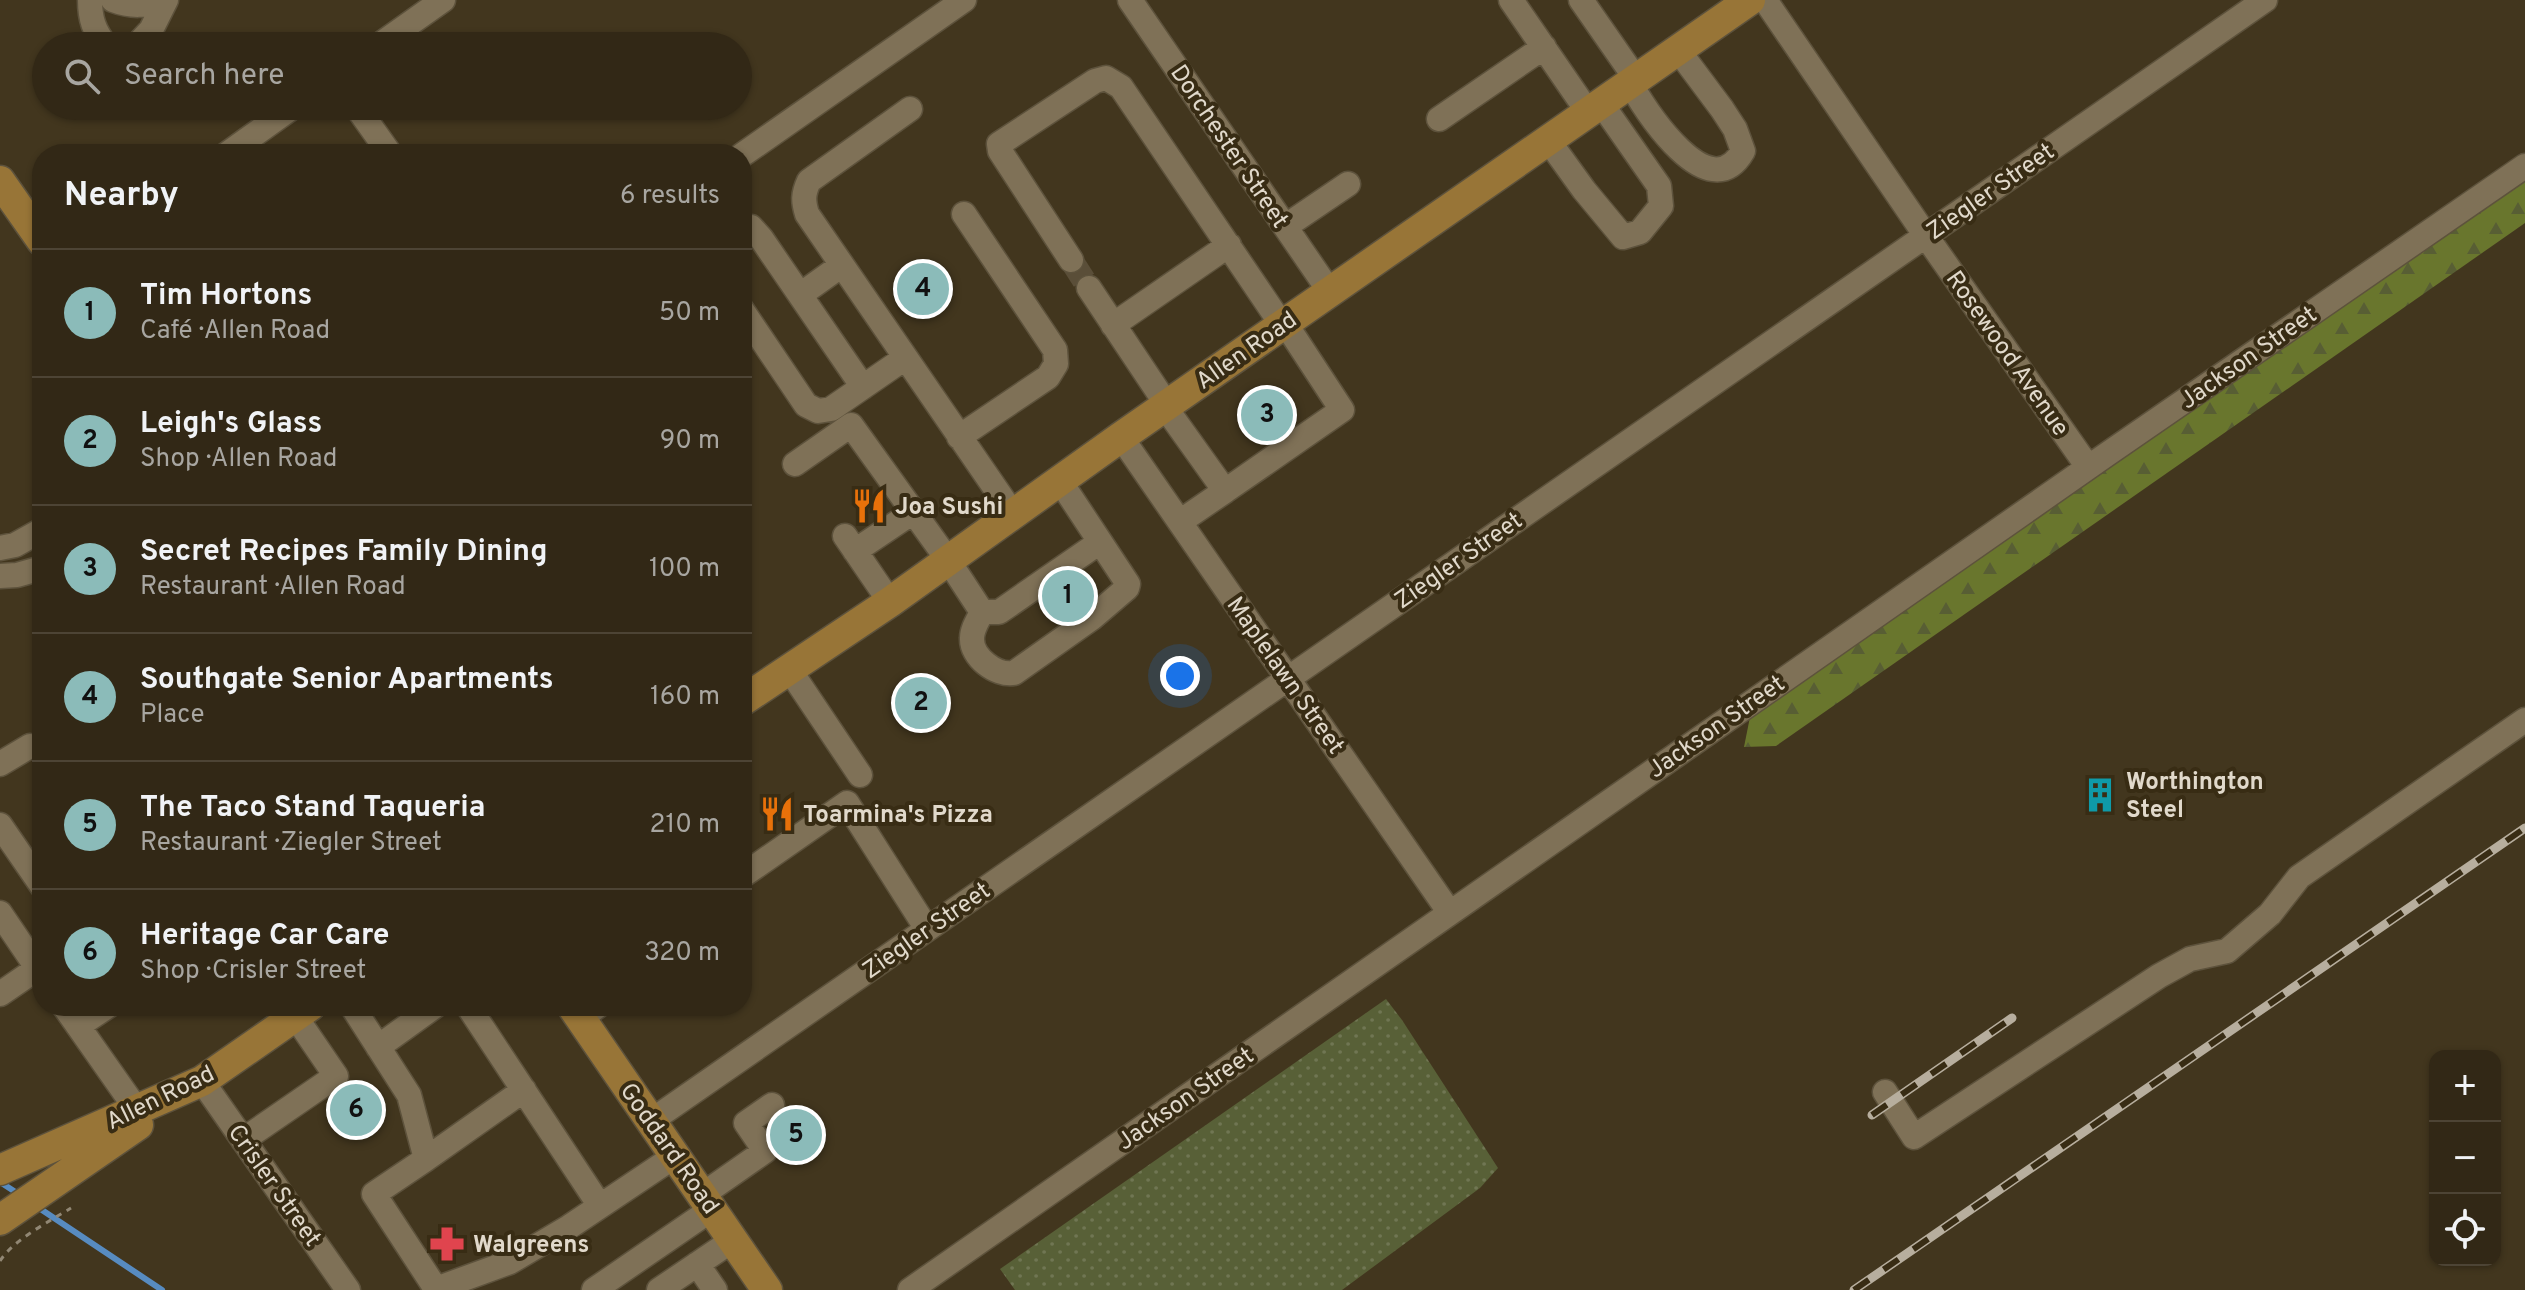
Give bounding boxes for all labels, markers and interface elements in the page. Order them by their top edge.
search box [32,32,752,120]
icon: search [60,54,104,98]
text: Search here [124,58,284,95]
street label: Dorchester Street [1163,60,1294,235]
street label: Ziegler Street [1921,138,2061,248]
text: Nearby [64,175,179,218]
text: 6 results [620,180,720,213]
pin: 4 [897,259,949,319]
street label: Rosewood Avenue [1938,266,2075,443]
text: Tim Hortons [140,278,312,315]
text: 1 [85,297,95,330]
text: 50 m [659,297,720,330]
street label: Jackson Street [2175,301,2323,417]
street label: Allen Road [1191,306,1304,397]
text: Café · Allen Road [140,315,330,348]
pin: 3 [1241,385,1293,445]
text: Leigh's Glass [140,406,322,443]
text: 2 [82,425,98,458]
text: 90 m [660,425,720,458]
text: Shop · Allen Road [140,443,337,476]
restaurant icon: Joa Sushi [850,487,888,525]
place label: Joa Sushi [895,493,1003,523]
street label: Ziegler Street [1389,507,1529,617]
text: Secret Recipes Family Dining [140,534,548,571]
text: 3 [82,553,98,586]
text: 100 m [649,553,720,586]
pin: 1 [1042,566,1094,626]
text: Restaurant · Allen Road [140,571,406,604]
street label: Maplelawn Street [1219,592,1350,761]
your location [1160,656,1200,696]
text: Southgate Senior Apartments [140,662,553,699]
street label: Jackson Street [1643,670,1791,786]
pin: 2 [895,673,947,733]
text: 4 [82,681,98,714]
text: 160 m [650,681,720,714]
text: Place [140,699,204,732]
place label: Worthington Steel [2126,768,2264,826]
building icon: Worthington Steel [2081,776,2119,814]
text: The Taco Stand Taqueria [140,790,485,827]
restaurant icon: Toarmina's Pizza [758,795,796,833]
place label: Toarmina's Pizza [803,801,993,831]
text: 5 [82,809,98,842]
text: 210 m [650,809,720,842]
text: Restaurant · Ziegler Street [140,827,442,860]
street label: Ziegler Street [857,877,997,987]
text: Heritage Car Care [140,918,390,955]
text: 6 [82,937,98,970]
text: 320 m [644,937,720,970]
text: Shop · Crisler Street [140,955,366,988]
street label: Jackson Street [1112,1042,1260,1158]
map controls [2429,1050,2501,1266]
button: + [2429,1050,2501,1122]
street label: Allen Road [102,1060,220,1138]
street label: Goddard Road [612,1078,725,1221]
pin: 6 [330,1080,382,1140]
pin: 5 [770,1105,822,1165]
street label: Crisler Street [220,1119,327,1253]
button: − [2429,1122,2501,1194]
button: locate [2429,1194,2501,1266]
pharmacy icon: Walgreens [428,1225,466,1263]
place label: Walgreens [473,1231,589,1261]

